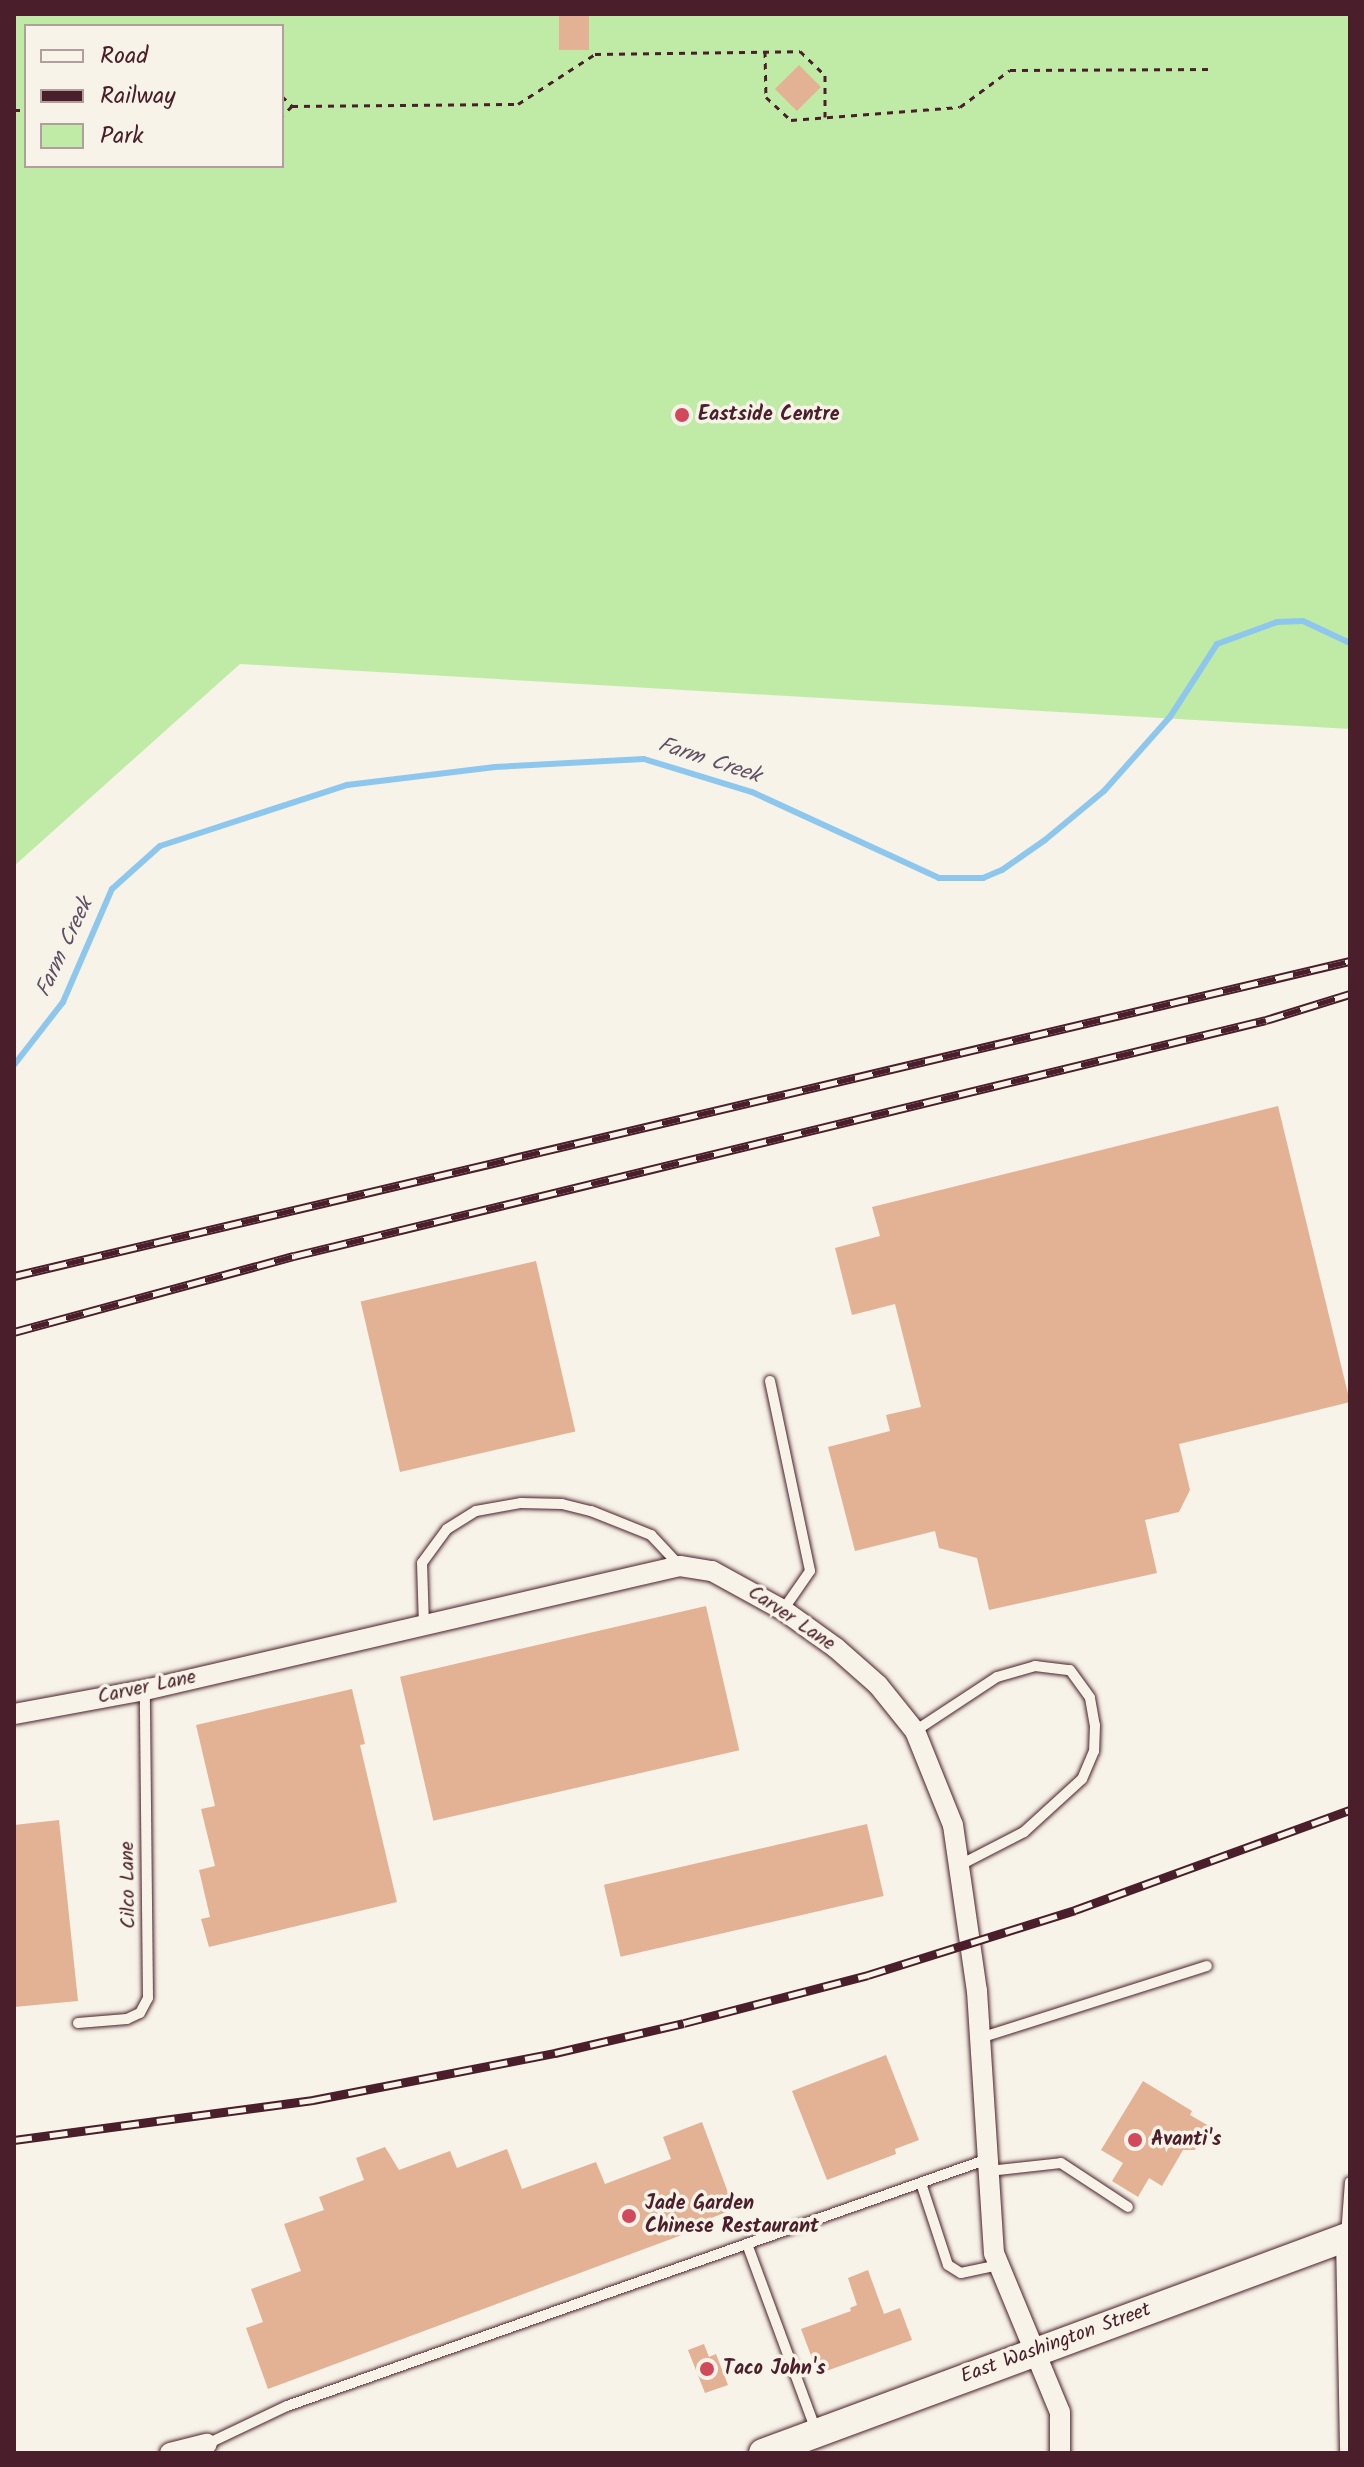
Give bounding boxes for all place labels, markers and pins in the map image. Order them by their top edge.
place label: Eastside Centre [698,403,840,427]
marker: Eastside Centre [673,406,691,424]
place label: Avanti's [1151,2128,1221,2152]
marker: Avanti's [1126,2131,1144,2149]
place label: Jade Garden Chinese Restaurant [645,2192,819,2239]
marker: Jade Garden Chinese Restaurant [620,2207,638,2225]
place label: Taco John's [723,2357,826,2381]
marker: Taco John's [698,2360,716,2378]

